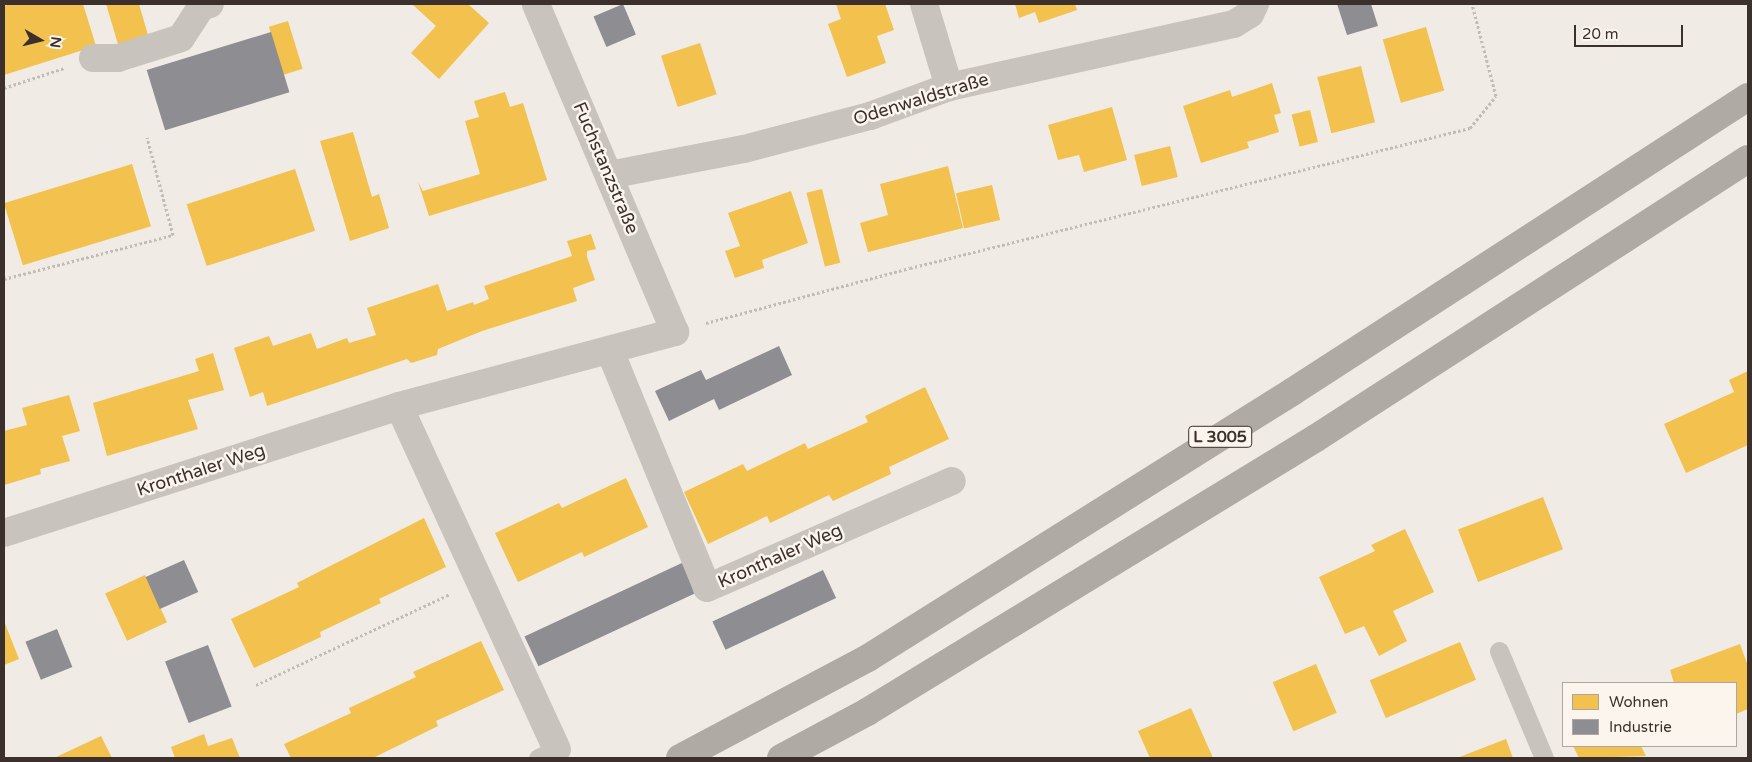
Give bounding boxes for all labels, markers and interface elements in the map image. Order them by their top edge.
north arrow [15,15,65,65]
scale bar [1577,15,1686,47]
text: 20 m [1582,25,1619,43]
text: N [46,35,65,49]
street label: Odenwaldstraße [851,68,991,130]
street label: Fuchstanzstraße [569,99,643,237]
road number: L 3005 [1188,424,1252,451]
street label: Kronthaler Weg [134,439,268,501]
street label: Kronthaler Weg [715,519,845,593]
legend [1562,682,1737,747]
text: Wohnen [1609,693,1669,711]
text: Industrie [1609,718,1672,736]

